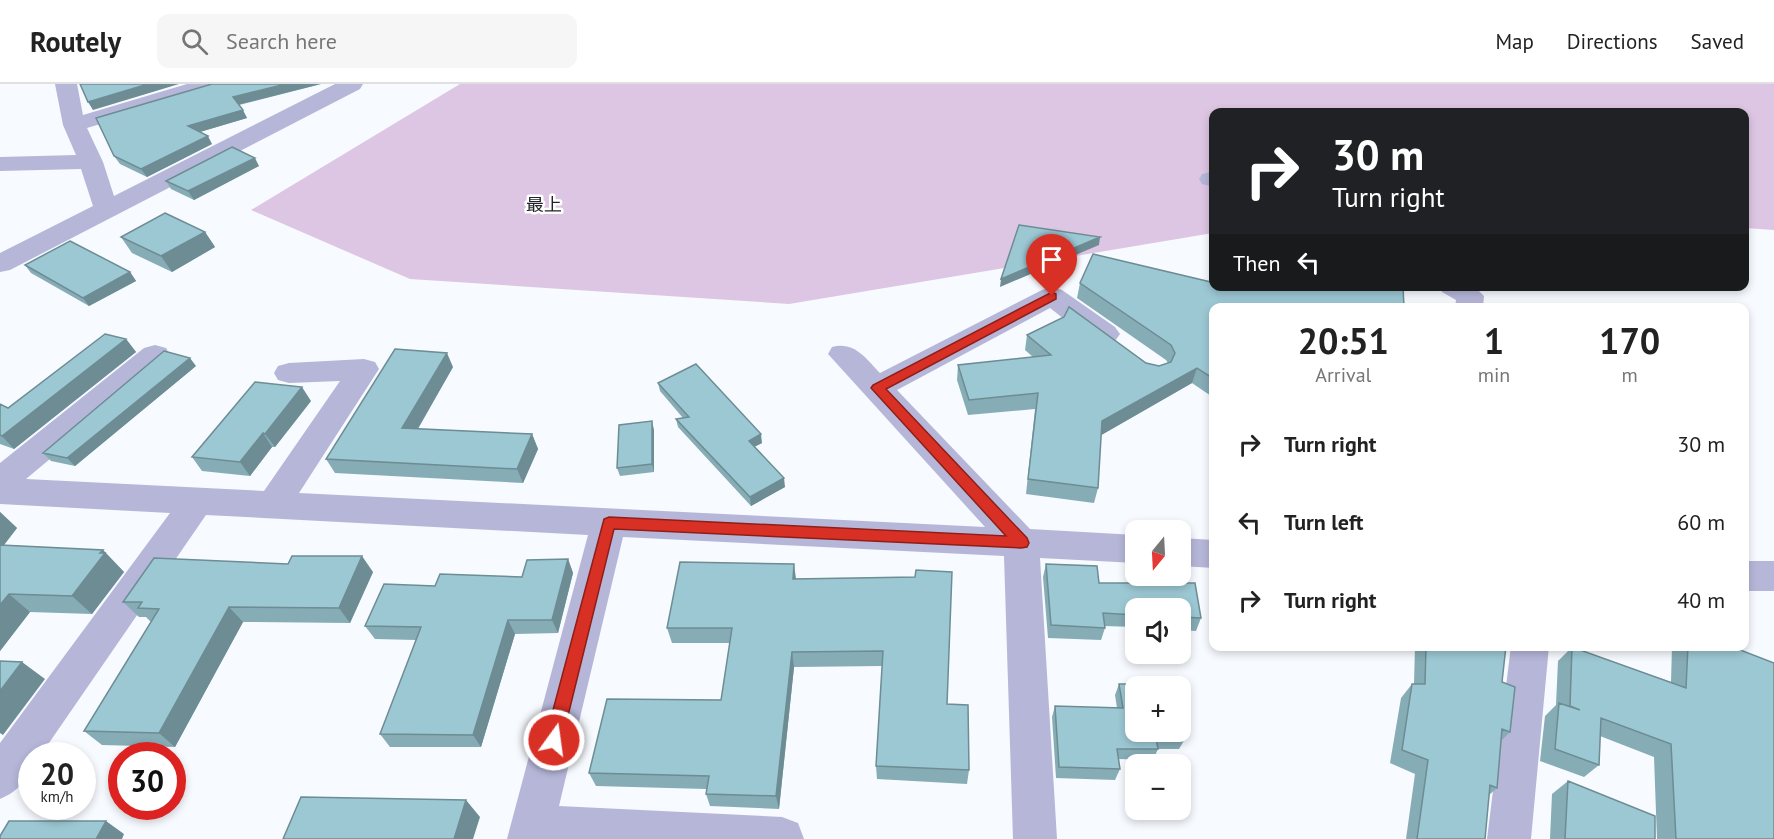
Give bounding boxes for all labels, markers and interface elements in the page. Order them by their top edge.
search box [157,14,577,68]
text: Routely [30,23,121,60]
icon: search [178,25,211,58]
text: Search here [226,27,337,55]
text: Map [1495,28,1534,55]
text: Directions [1567,28,1658,55]
text: Saved [1691,28,1744,55]
text: 30 m [1332,127,1424,182]
icon: right [1233,132,1311,210]
text: Turn right [1332,180,1445,214]
district label: 最上 [526,193,562,216]
pin [1026,234,1077,296]
icon: arrive [1035,243,1068,276]
icon: left [1292,246,1325,279]
text: Then [1233,249,1280,277]
text: 20:51 [1298,317,1389,364]
text: 1 [1484,317,1504,364]
text: 170 [1599,317,1660,364]
text: Arrival [1315,362,1371,388]
text: min [1478,362,1510,388]
text: m [1622,362,1638,388]
icon: right [1233,428,1266,461]
text: Turn right [1284,430,1376,458]
text: 30 m [1677,430,1725,458]
icon: left [1233,506,1266,539]
text: Turn left [1284,508,1364,536]
text: 60 m [1677,508,1725,536]
north arrow [1125,520,1191,586]
map controls [1125,520,1191,820]
icon: right [1233,584,1266,617]
text: Turn right [1284,586,1376,614]
text: 40 m [1677,586,1725,614]
button: sound [1125,598,1191,664]
button: + [1125,676,1191,742]
position arrow [522,708,586,772]
speed limit sign: 30 [108,742,186,820]
text: 20 [40,754,74,793]
button: − [1125,754,1191,820]
text: km/h [41,787,73,806]

